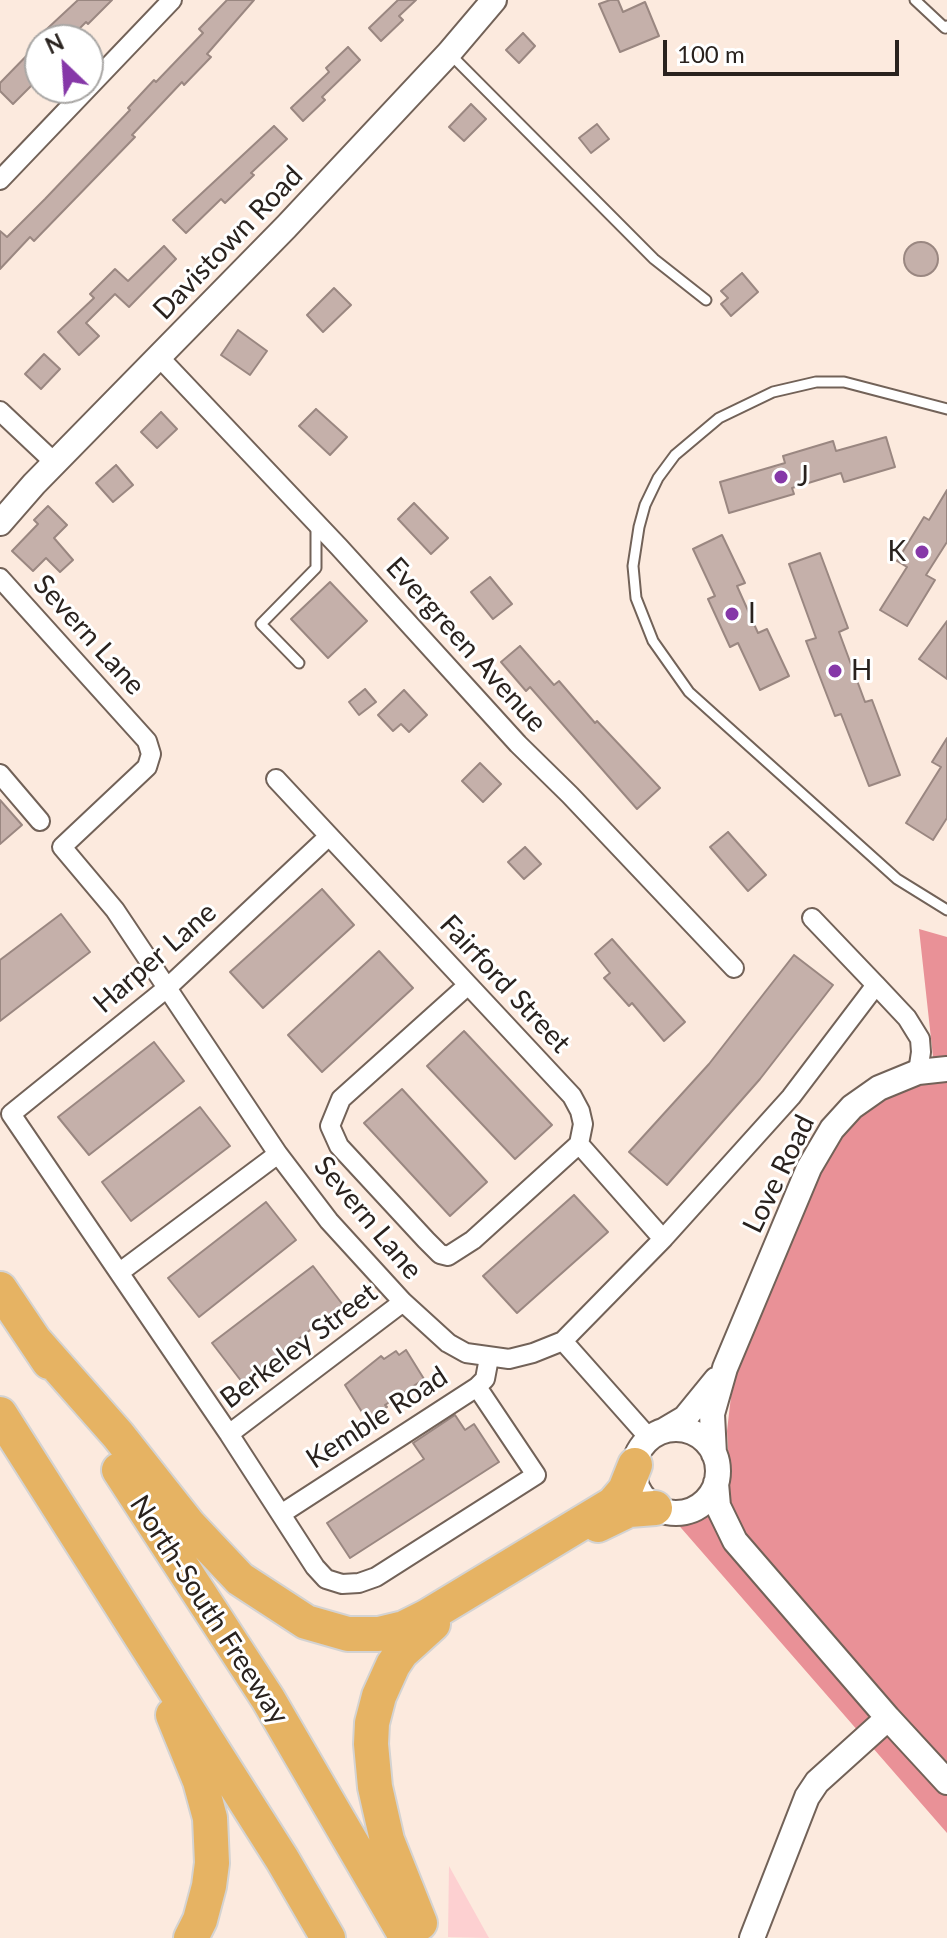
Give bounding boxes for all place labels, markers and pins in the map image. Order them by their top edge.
place label: J [797,460,809,494]
marker: J [772,468,790,486]
place label: K [887,535,906,569]
marker: K [913,543,931,561]
place label: I [748,597,756,631]
marker: I [723,605,741,623]
place label: H [851,654,872,688]
marker: H [826,662,844,680]

